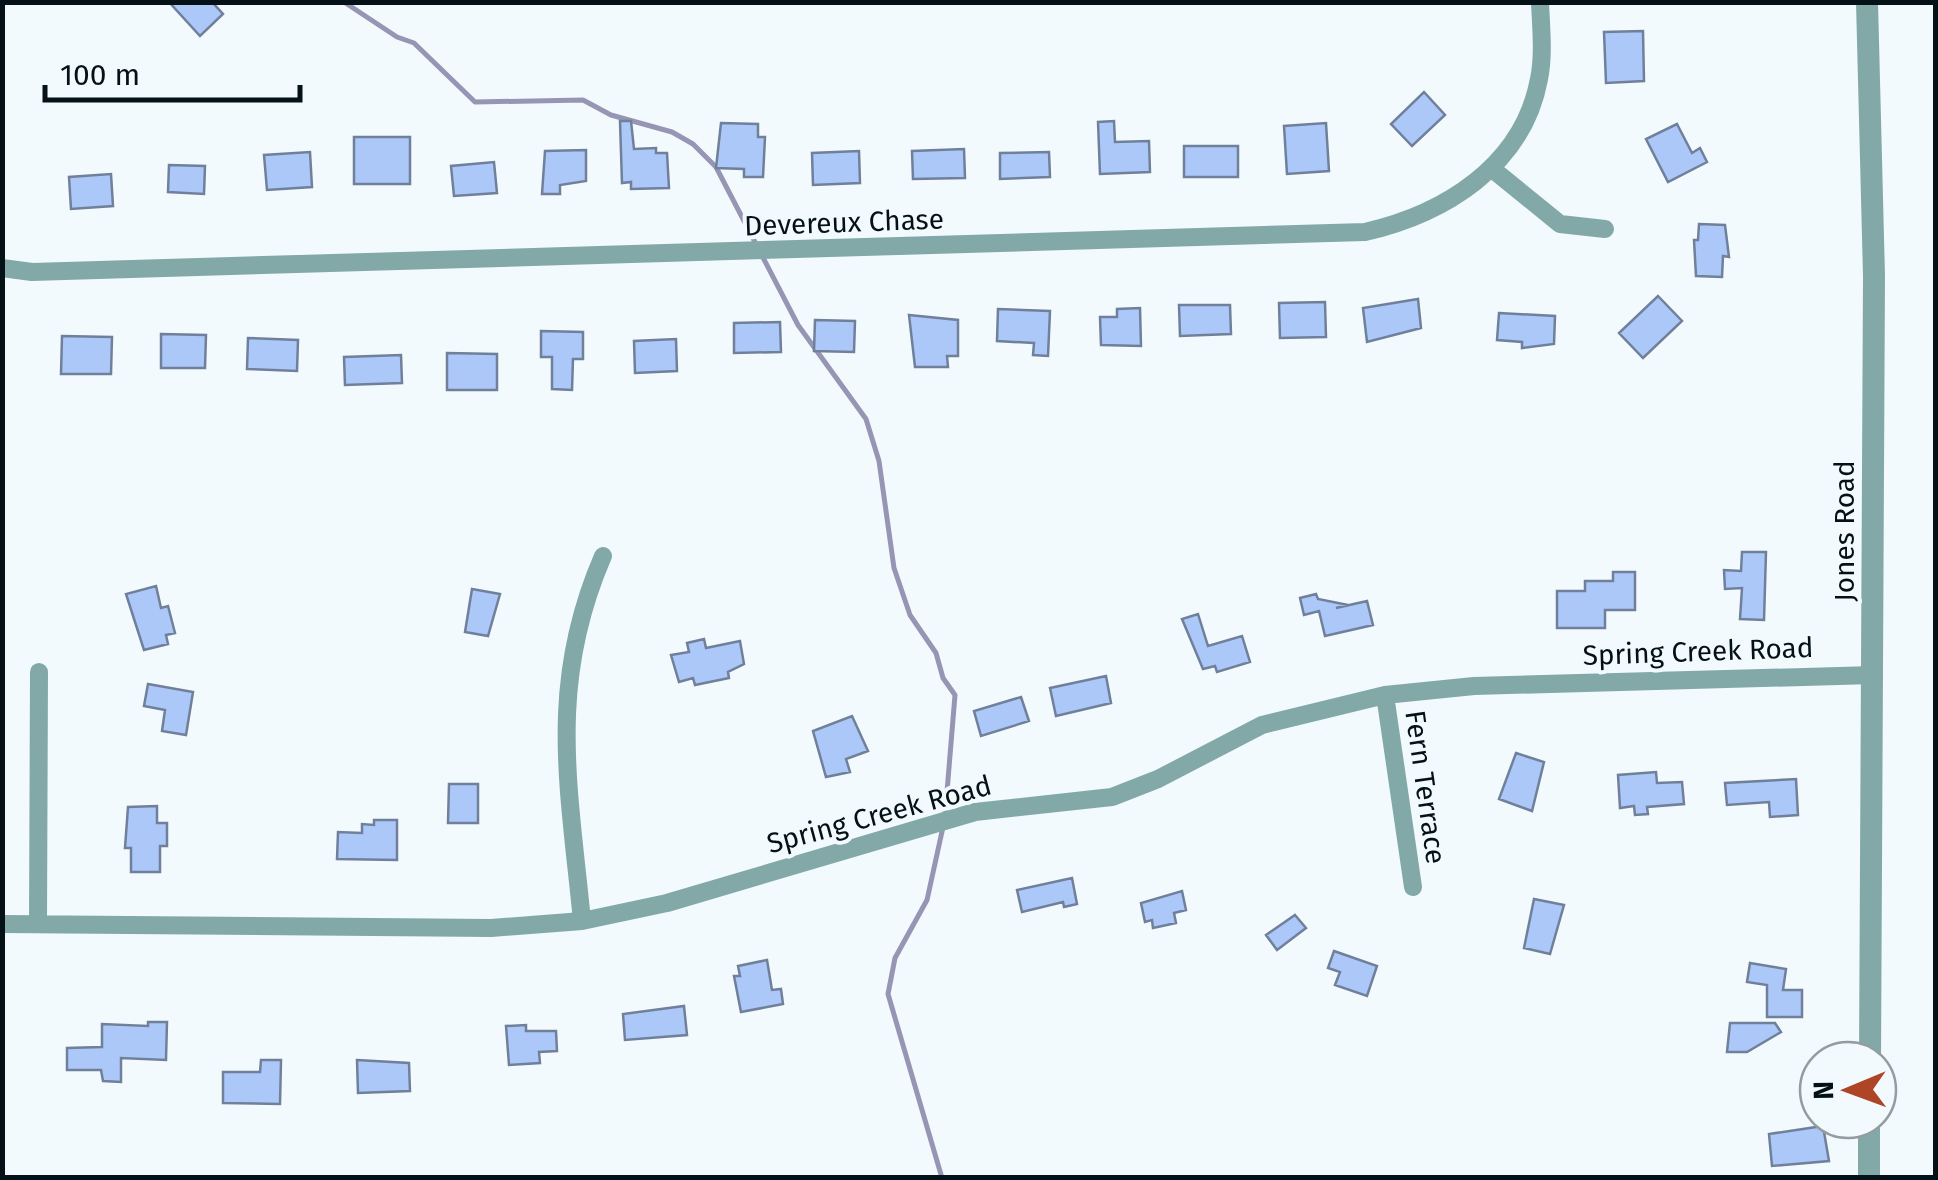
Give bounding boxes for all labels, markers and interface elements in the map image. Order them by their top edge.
scale bar [45,40,300,102]
text: 100 m [60,57,140,93]
street label: Devereux Chase [744,203,944,242]
street label: Jones Road [1828,460,1861,602]
street label: Spring Creek Road [1582,631,1814,672]
street label: Fern Terrace [1398,708,1453,866]
street label: Spring Creek Road [763,769,995,860]
north arrow [1798,1040,1898,1140]
text: N [1807,1081,1840,1100]

